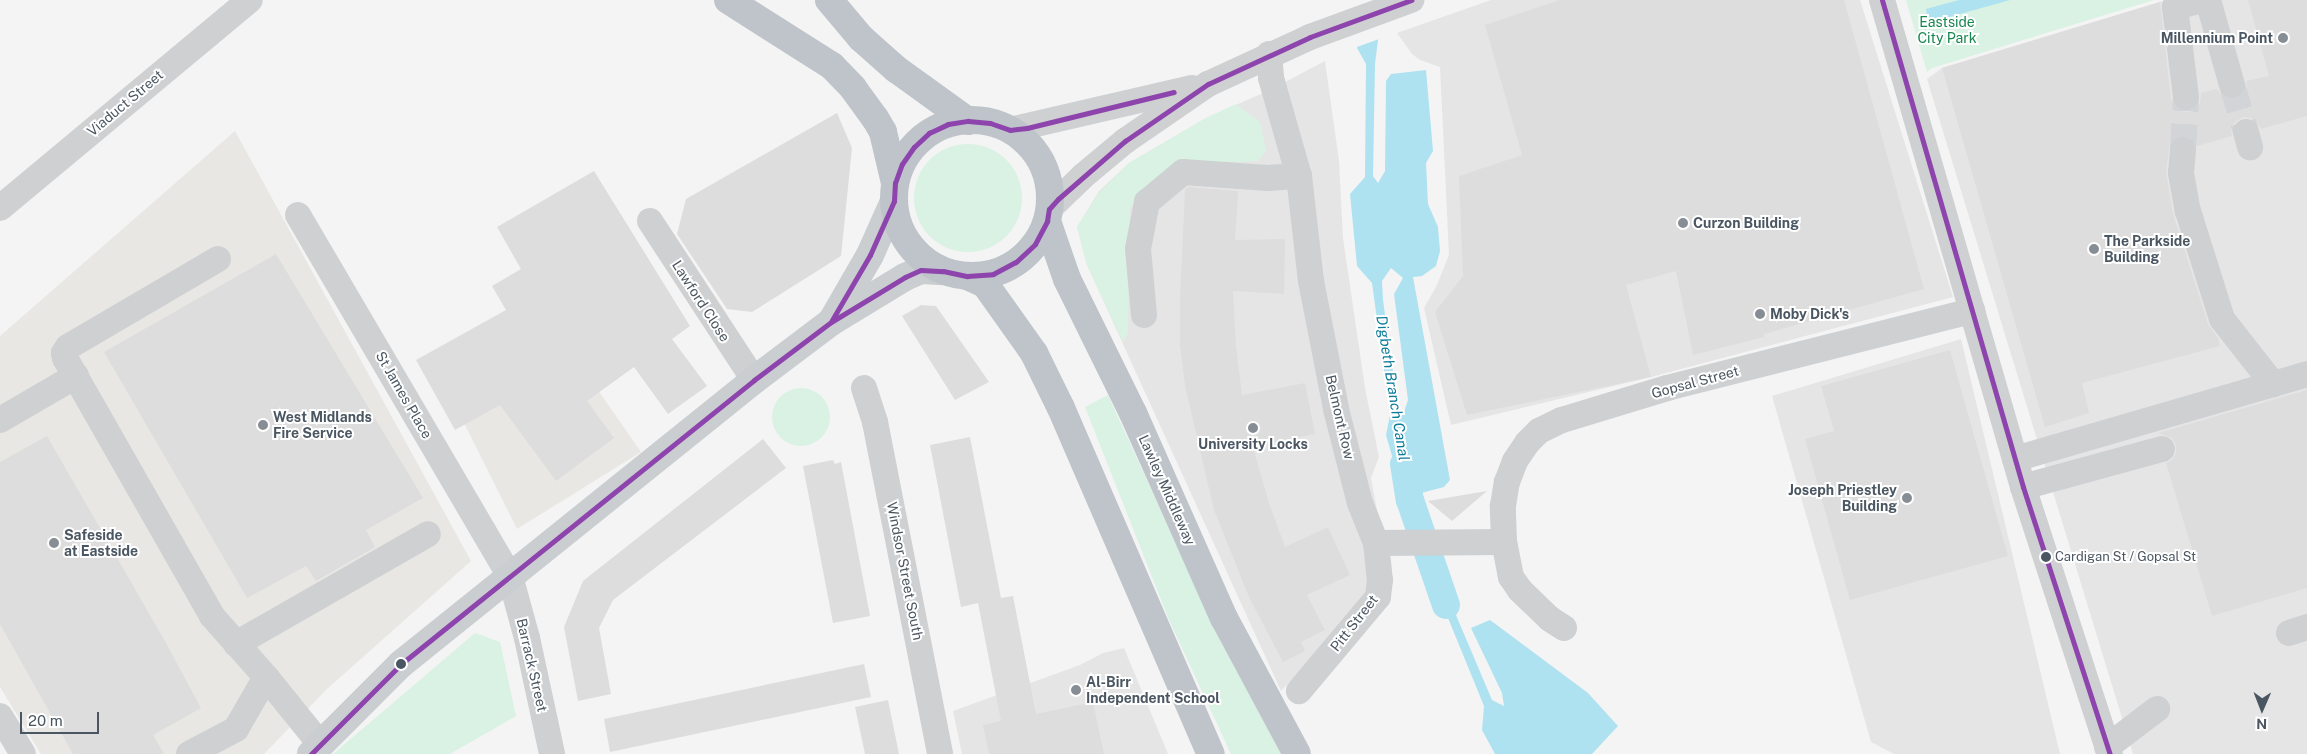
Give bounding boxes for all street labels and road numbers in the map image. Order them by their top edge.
street label: Viaduct Street [84,66,166,140]
street label: Lawford Close [669,257,733,345]
street label: St James Place [372,348,436,442]
street label: Gopsal Street [1649,362,1741,402]
street label: Belmont Row [1322,373,1358,461]
street label: Lawley Middleway [1135,432,1199,548]
street label: Windsor Street South [883,500,927,642]
street label: Pitt Street [1327,591,1381,655]
street label: Barrack Street [513,617,551,713]

